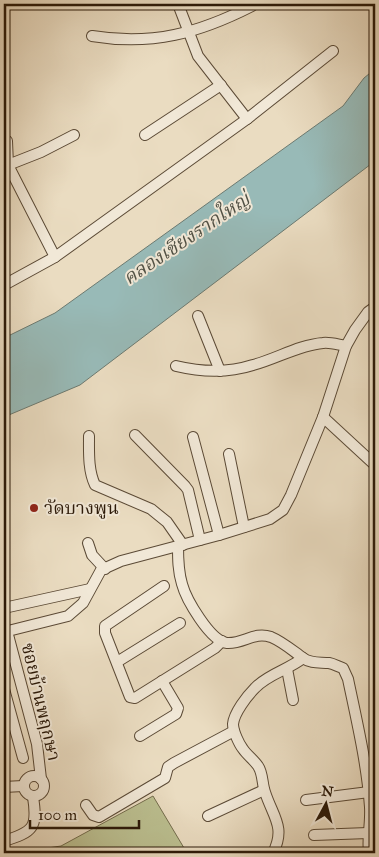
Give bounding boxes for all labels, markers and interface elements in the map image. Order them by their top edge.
water label: คลองเชียงรากใหญ่ [117,184,257,289]
place label: วัดบางพูน [44,497,119,519]
marker: วัดบางพูน [28,502,40,514]
street label: ซอยบ้านพฤกษา [17,641,65,763]
north arrow [302,780,352,830]
text: N [321,782,335,801]
scale bar [30,797,139,829]
text: 100 m [38,806,78,824]

